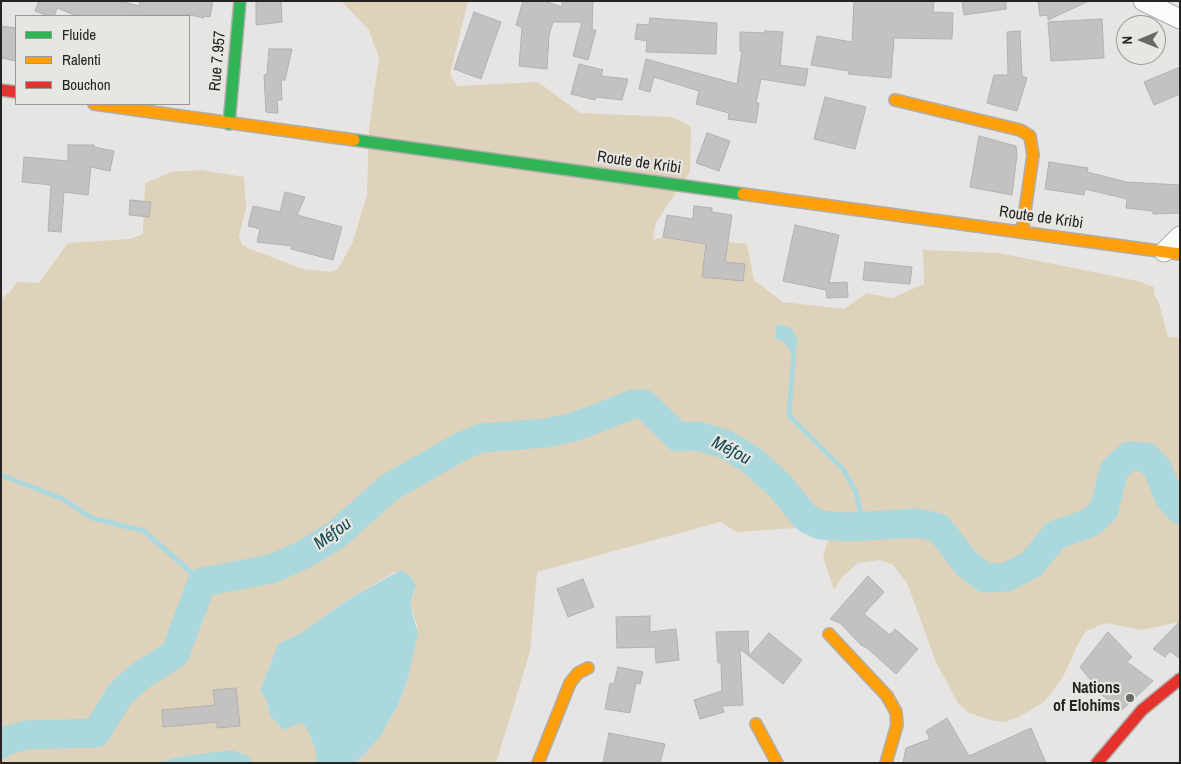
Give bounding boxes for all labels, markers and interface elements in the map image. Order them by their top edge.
legend [15,15,190,105]
north arrow [1116,15,1166,65]
text: Fluide [62,24,96,45]
street label: Rue 7.957 [206,30,230,92]
text: N [1118,36,1136,45]
text: Ralenti [62,49,101,70]
text: Bouchon [62,74,111,95]
street label: Route de Kribi [596,148,682,178]
street label: Route de Kribi [998,203,1084,233]
water label: Méfou [708,432,754,470]
water label: Méfou [310,513,356,555]
place label: Nations of Elohims [1053,679,1120,717]
marker: Nations of Elohims [1124,692,1136,704]

